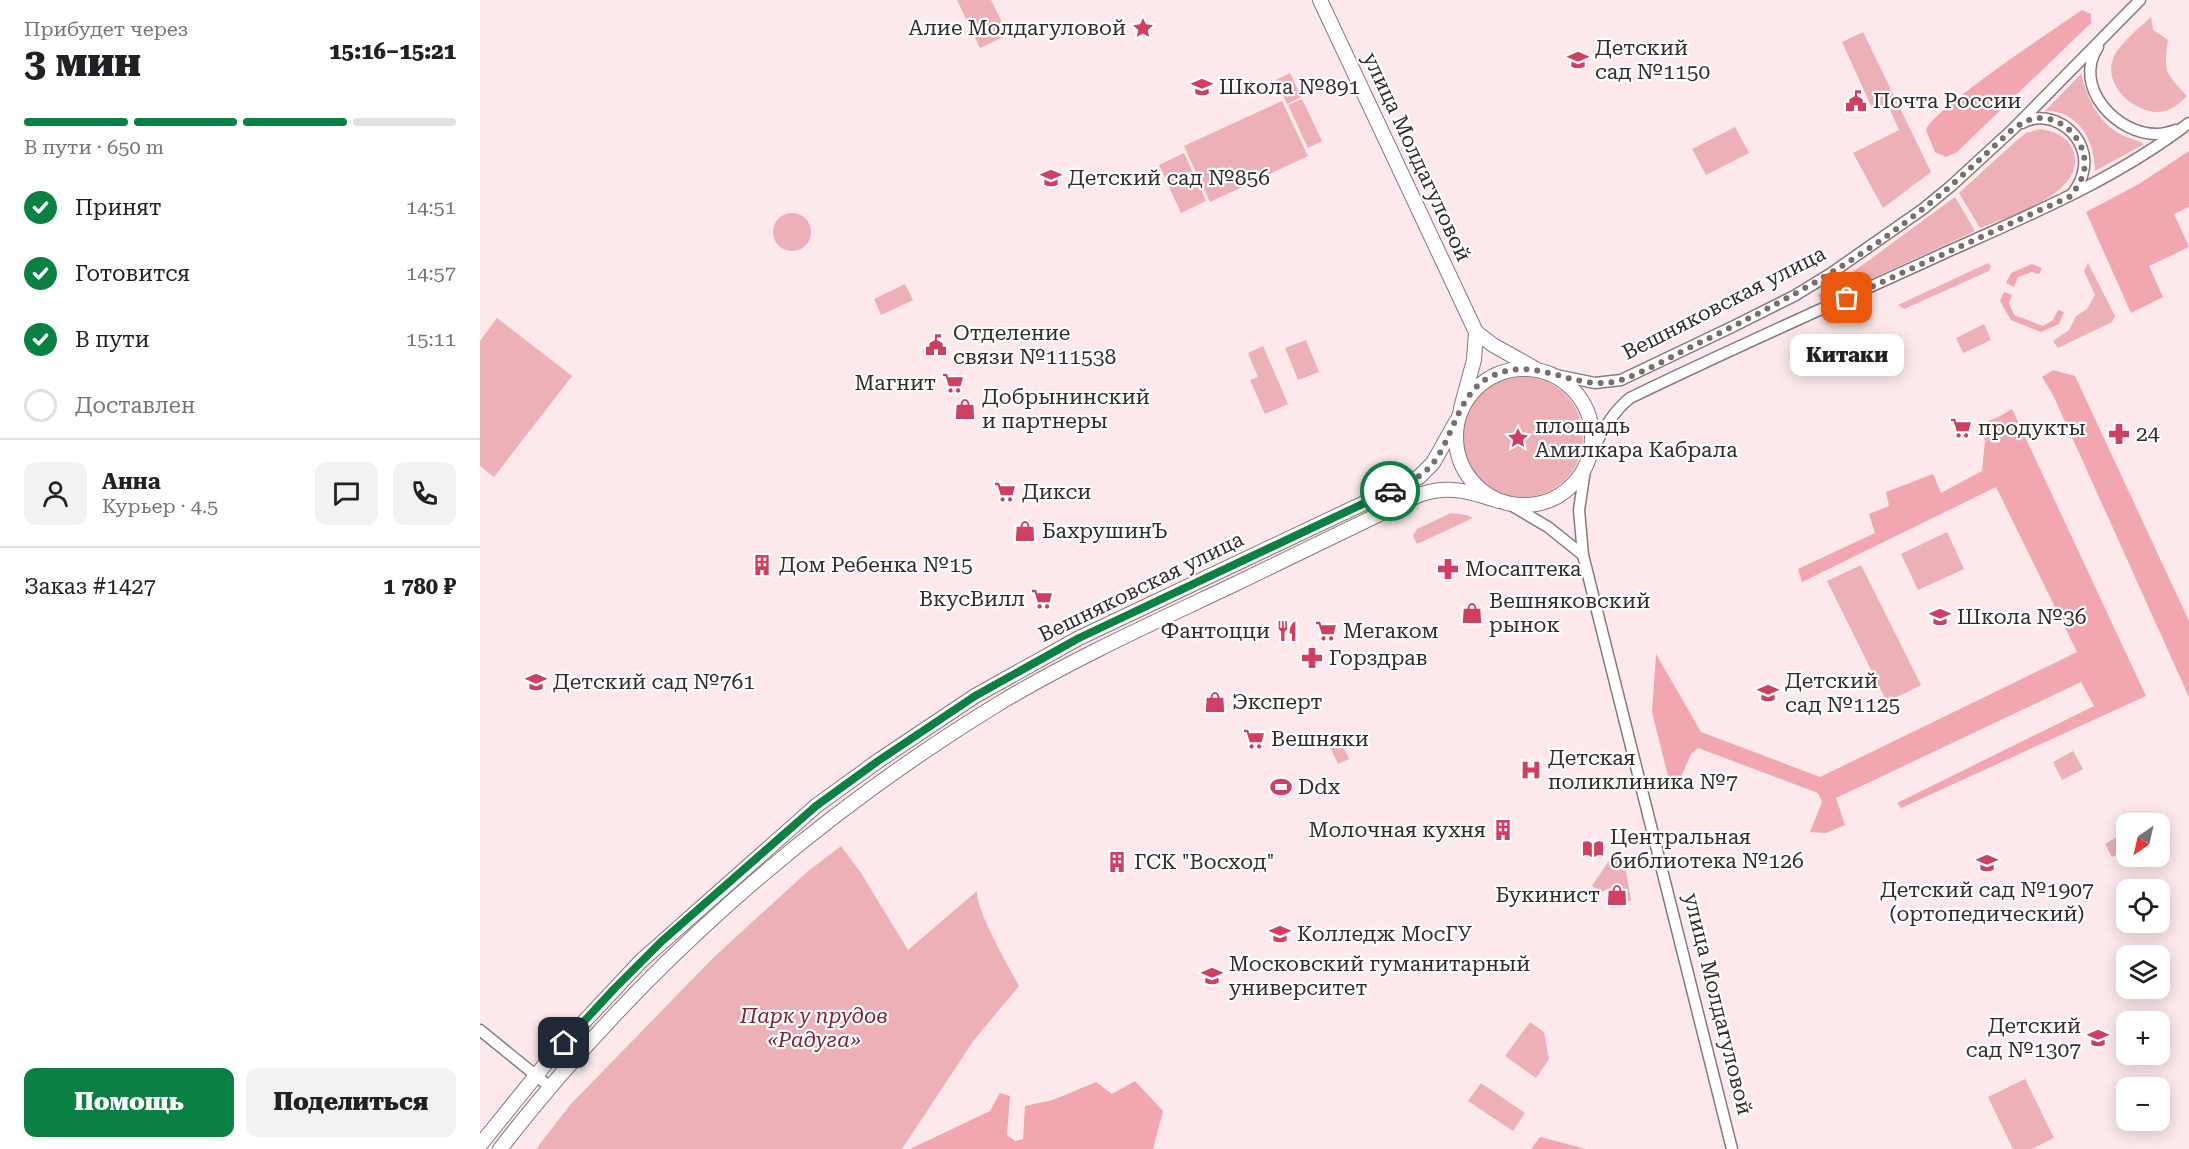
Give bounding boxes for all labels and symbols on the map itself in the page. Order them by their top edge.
place label: Алие Молдагуловой [909,16,1126,40]
place icon: Алие Молдагуловой [1131,16,1155,40]
place label: Детский сад №1150 [1595,36,1710,84]
school or university icon: Детский сад №1150 [1566,48,1590,72]
street label: улица Молдагуловой [1358,49,1476,265]
school or university icon: Школа №891 [1190,75,1214,99]
place label: Школа №891 [1219,75,1360,99]
public building icon: Почта России [1844,89,1868,113]
place label: Почта России [1873,89,2021,113]
school or university icon: Детский сад №856 [1039,166,1063,190]
place label: Детский сад №856 [1068,166,1270,190]
street label: Вешняковская улица [1618,241,1830,365]
pin [1821,272,1872,323]
place label: Отделение связи №111538 [953,321,1116,369]
public building icon: Отделение связи №111538 [924,333,948,357]
callout: Китаки [1790,334,1904,376]
place label: Магнит [854,371,936,395]
supermarket icon: Магнит [941,371,965,395]
place label: Добрынинский и партнеры [982,385,1150,433]
shop icon: Добрынинский и партнеры [953,397,977,421]
place label: площадь Амилкара Кабрала [1535,414,1738,462]
supermarket icon: продукты [1949,416,1973,440]
place label: продукты [1978,416,2086,440]
pharmacy icon: 24 [2107,422,2131,446]
place label: 24 [2136,422,2160,446]
place icon: площадь Амилкара Кабрала [1506,426,1530,450]
courier [1360,461,1420,521]
supermarket icon: Дикси [993,480,1017,504]
place label: Дикси [1022,480,1091,504]
shop icon: БахрушинЪ [1013,519,1037,543]
place label: БахрушинЪ [1042,519,1168,543]
street label: Вешняковская улица [1035,527,1248,647]
building icon: Дом Ребенка №15 [750,553,774,577]
place label: Дом Ребенка №15 [779,553,973,577]
pharmacy icon: Мосаптека [1436,557,1460,581]
place label: Мосаптека [1465,557,1582,581]
place label: ВкусВилл [919,587,1025,611]
supermarket icon: ВкусВилл [1030,587,1054,611]
place label: Вешняковский рынок [1489,589,1650,637]
shop icon: Вешняковский рынок [1460,601,1484,625]
school or university icon: Школа №36 [1928,605,1952,629]
place label: Школа №36 [1957,605,2087,629]
place label: Фантоцци [1161,619,1270,643]
restaurant icon: Фантоцци [1275,619,1299,643]
supermarket icon: Мегаком [1314,619,1338,643]
place label: Мегаком [1343,619,1439,643]
pharmacy icon: Горздрав [1300,646,1324,670]
place label: Горздрав [1329,646,1428,670]
place label: Детский сад №1125 [1785,669,1900,717]
school or university icon: Детский сад №761 [524,670,548,694]
place label: Детский сад №761 [553,670,755,694]
school or university icon: Детский сад №1125 [1756,681,1780,705]
shop icon: Эксперт [1203,690,1227,714]
place label: Эксперт [1232,690,1323,714]
supermarket icon: Вешняки [1242,727,1266,751]
place label: Вешняки [1271,727,1369,751]
place label: Детская поликлиника №7 [1548,746,1738,794]
hospital icon: Детская поликлиника №7 [1519,758,1543,782]
sports icon: Ddx [1269,775,1293,799]
place label: Ddx [1298,775,1340,799]
north arrow [2116,813,2170,867]
place label: Молочная кухня [1309,818,1486,842]
building icon: Молочная кухня [1491,818,1515,842]
place label: Центральная библиотека №126 [1610,825,1804,873]
library icon: Центральная библиотека №126 [1581,837,1605,861]
building icon: ГСК "Восход" [1105,850,1129,874]
place label: ГСК "Восход" [1134,850,1274,874]
school or university icon: Детский сад №1907 (ортопедический) [1975,851,1999,875]
place label: Детский сад №1907 (ортопедический) [1880,878,2094,926]
place label: Букинист [1495,883,1600,907]
shop icon: Букинист [1605,883,1629,907]
street label: улица Молдагуловой [1679,891,1757,1117]
school or university icon: Колледж МосГУ [1268,922,1292,946]
place label: Колледж МосГУ [1297,922,1473,946]
place label: Московский гуманитарный университет [1229,952,1530,1000]
school or university icon: Московский гуманитарный университет [1200,964,1224,988]
park label: Парк у прудов «Радуга» [739,1004,888,1052]
place label: Детский сад №1307 [1966,1014,2081,1062]
pin [538,1017,589,1068]
school or university icon: Детский сад №1307 [2086,1026,2110,1050]

